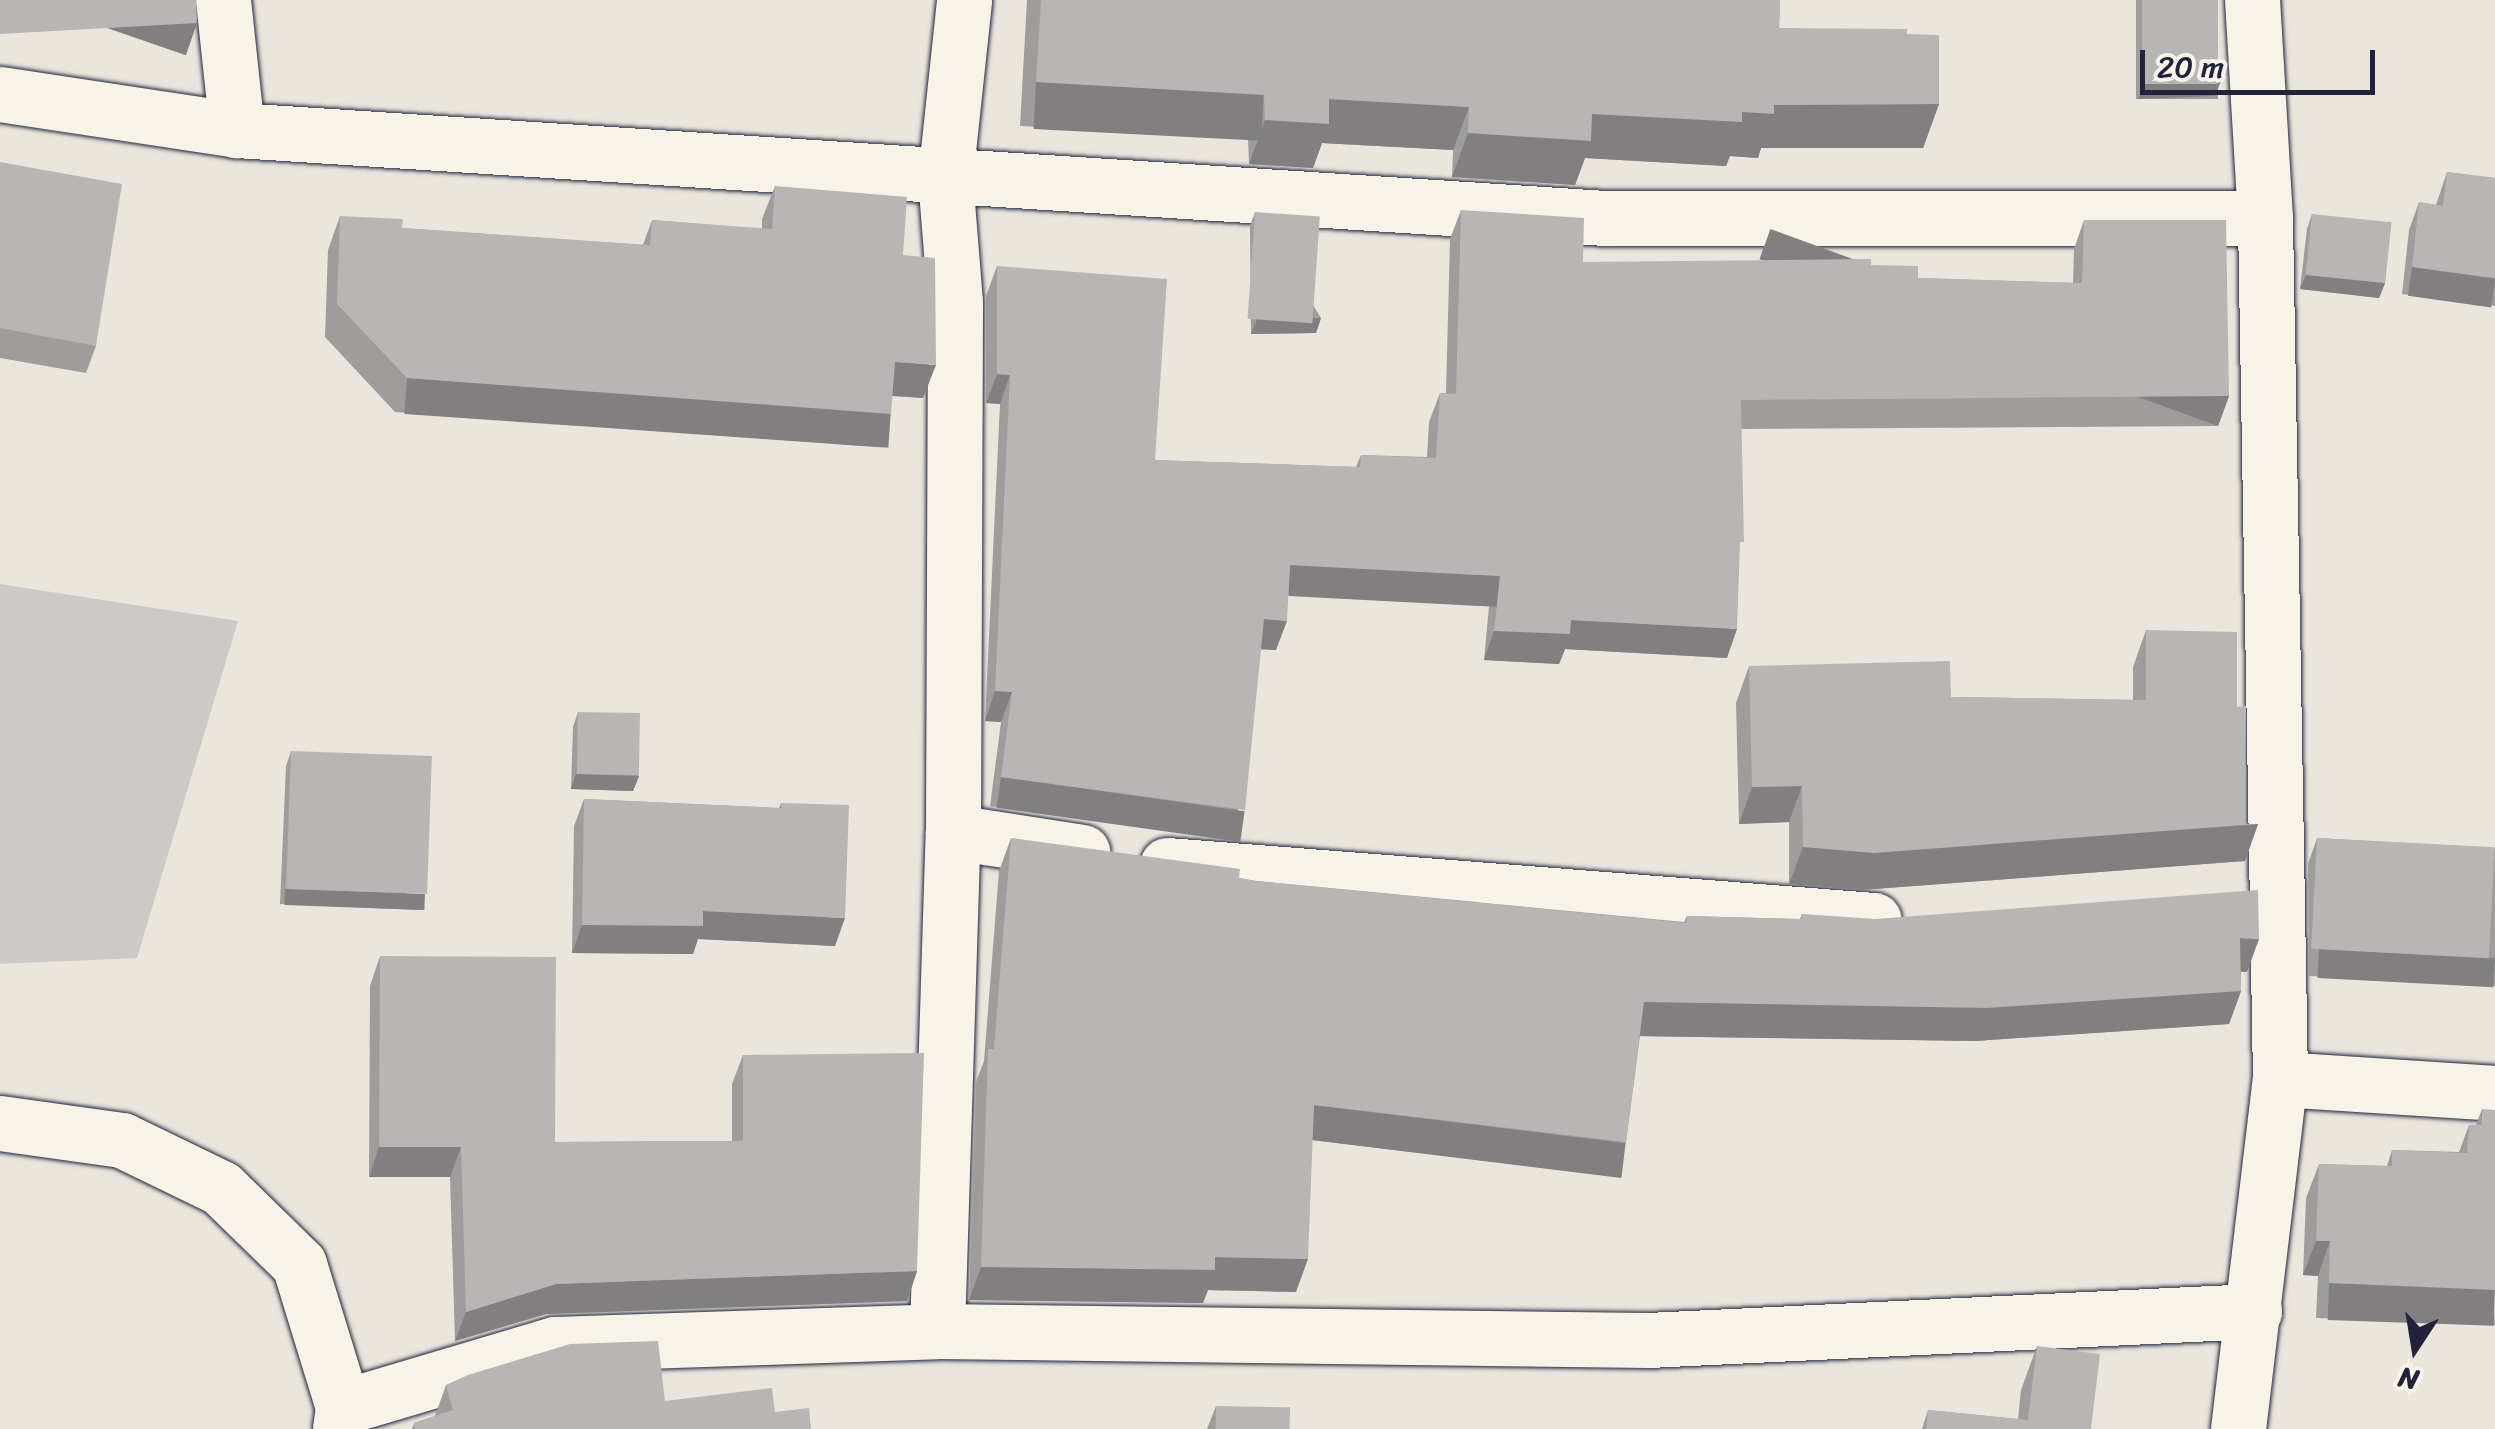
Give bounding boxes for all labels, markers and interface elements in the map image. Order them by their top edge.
scale bar [2145,30,2380,92]
text: 20 m [2157,40,2224,94]
north arrow [2365,1299,2465,1399]
text: N [2394,1353,2423,1405]

